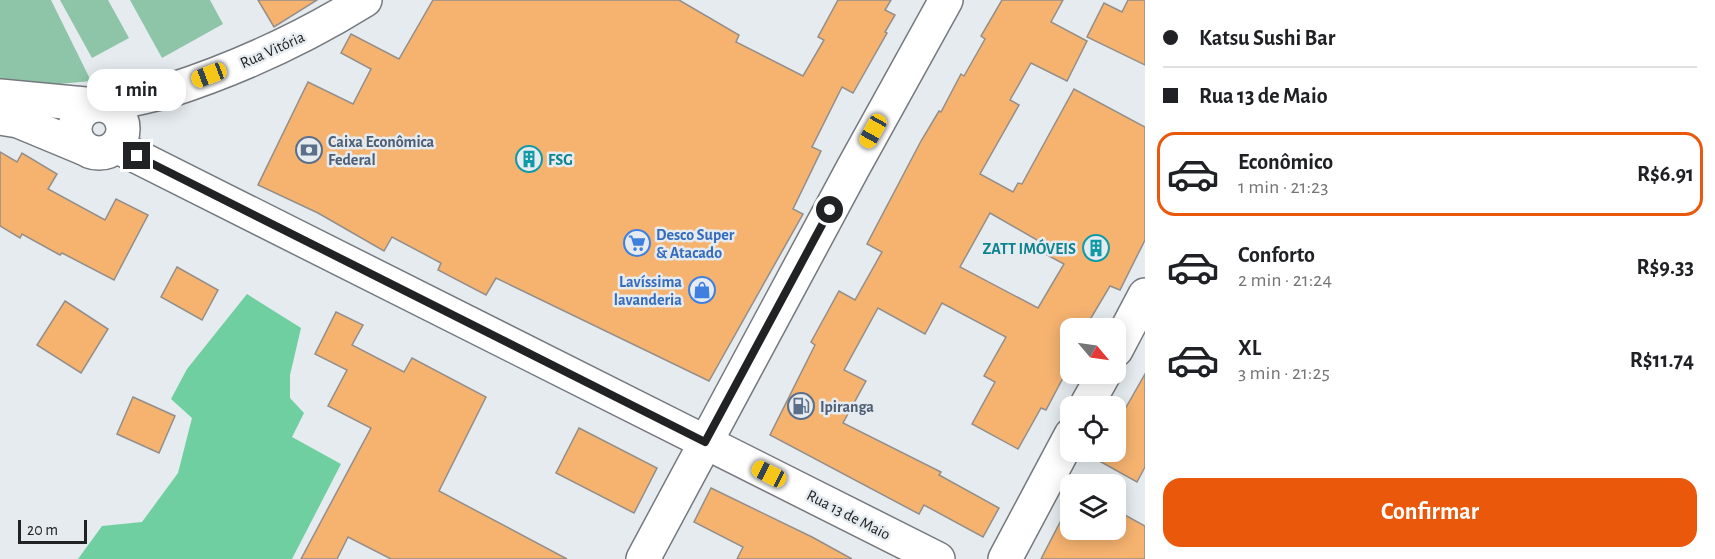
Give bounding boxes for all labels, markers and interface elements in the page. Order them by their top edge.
text: Katsu Sushi Bar [1199,27,1335,49]
street label: Rua Vitória [238,29,307,71]
car [189,60,229,90]
callout: 1 min [88,69,186,111]
text: 1 min [115,80,158,100]
text: Rua 13 de Maio [1199,85,1328,107]
car [856,111,890,151]
place label: Caixa Econômica Federal [328,134,435,168]
bank icon: Caixa Econômica Federal [294,135,324,165]
route end [123,142,150,169]
building icon: FSG [514,144,544,174]
icon: car [1166,147,1220,201]
text: Econômico [1238,151,1333,173]
place label: FSG [548,152,573,168]
text: R$6.91 [1637,163,1694,185]
text: 1 min · 21:23 [1238,177,1328,197]
route start [816,196,843,223]
place label: Desco Super & Atacado [656,227,735,261]
supermarket icon: Desco Super & Atacado [622,228,652,258]
building icon: ZATT IMÓVEIS [1081,233,1111,263]
place label: ZATT IMÓVEIS [982,239,1076,257]
icon: car [1166,240,1220,294]
text: Conforto [1238,244,1315,266]
text: R$9.33 [1636,256,1694,278]
text: 2 min · 21:24 [1238,270,1332,290]
place label: Lavíssima lavanderia [614,274,682,308]
shop icon: Lavíssima lavanderia [687,275,717,305]
north arrow [1060,318,1126,384]
map controls [1060,318,1126,540]
icon: car [1166,333,1220,387]
text: XL [1238,337,1261,359]
text: R$11.74 [1630,349,1694,371]
text: 3 min · 21:25 [1238,363,1330,383]
fuel station icon: Ipiranga [786,391,816,421]
button: locate [1060,396,1126,462]
place label: Ipiranga [820,399,874,415]
car [749,458,789,490]
button: layers [1060,474,1126,540]
button: Confirmar [1163,478,1697,547]
street label: Rua 13 de Maio [804,487,893,543]
scale bar [18,517,87,544]
text: 20 m [27,522,58,538]

